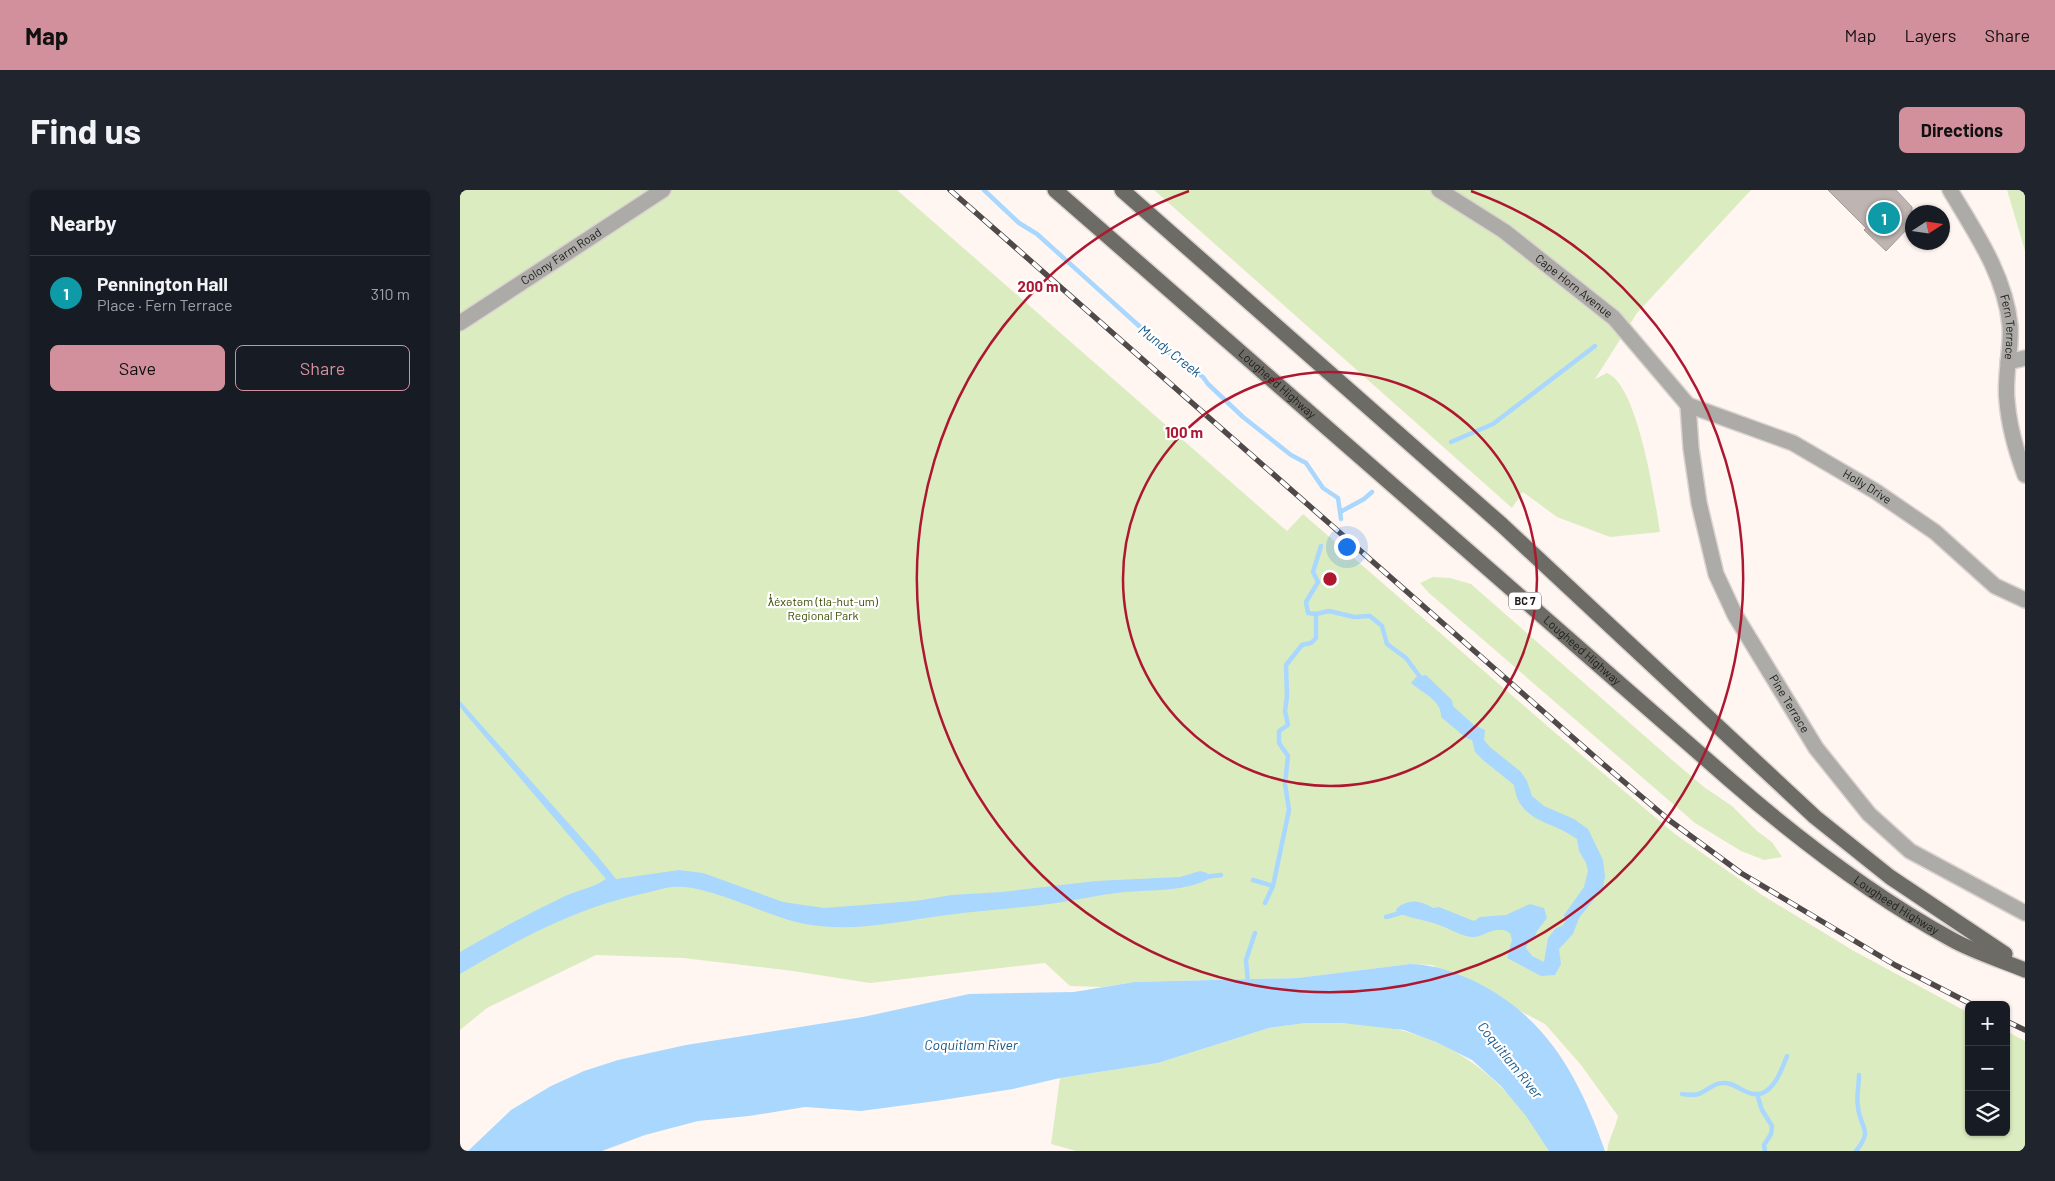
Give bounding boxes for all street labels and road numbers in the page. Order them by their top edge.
street label: Colony Farm Road [518,224,604,287]
street label: Cape Horn Avenue [1533,251,1616,320]
street label: Fern Terrace [1998,292,2018,361]
street label: Lougheed Highway [1236,346,1320,421]
street label: Holly Drive [1841,466,1895,506]
road number: BC 7 [1509,592,1541,610]
street label: Lougheed Highway [1541,612,1625,688]
street label: Pine Terrace [1767,672,1813,735]
street label: Lougheed Highway [1852,872,1942,937]

